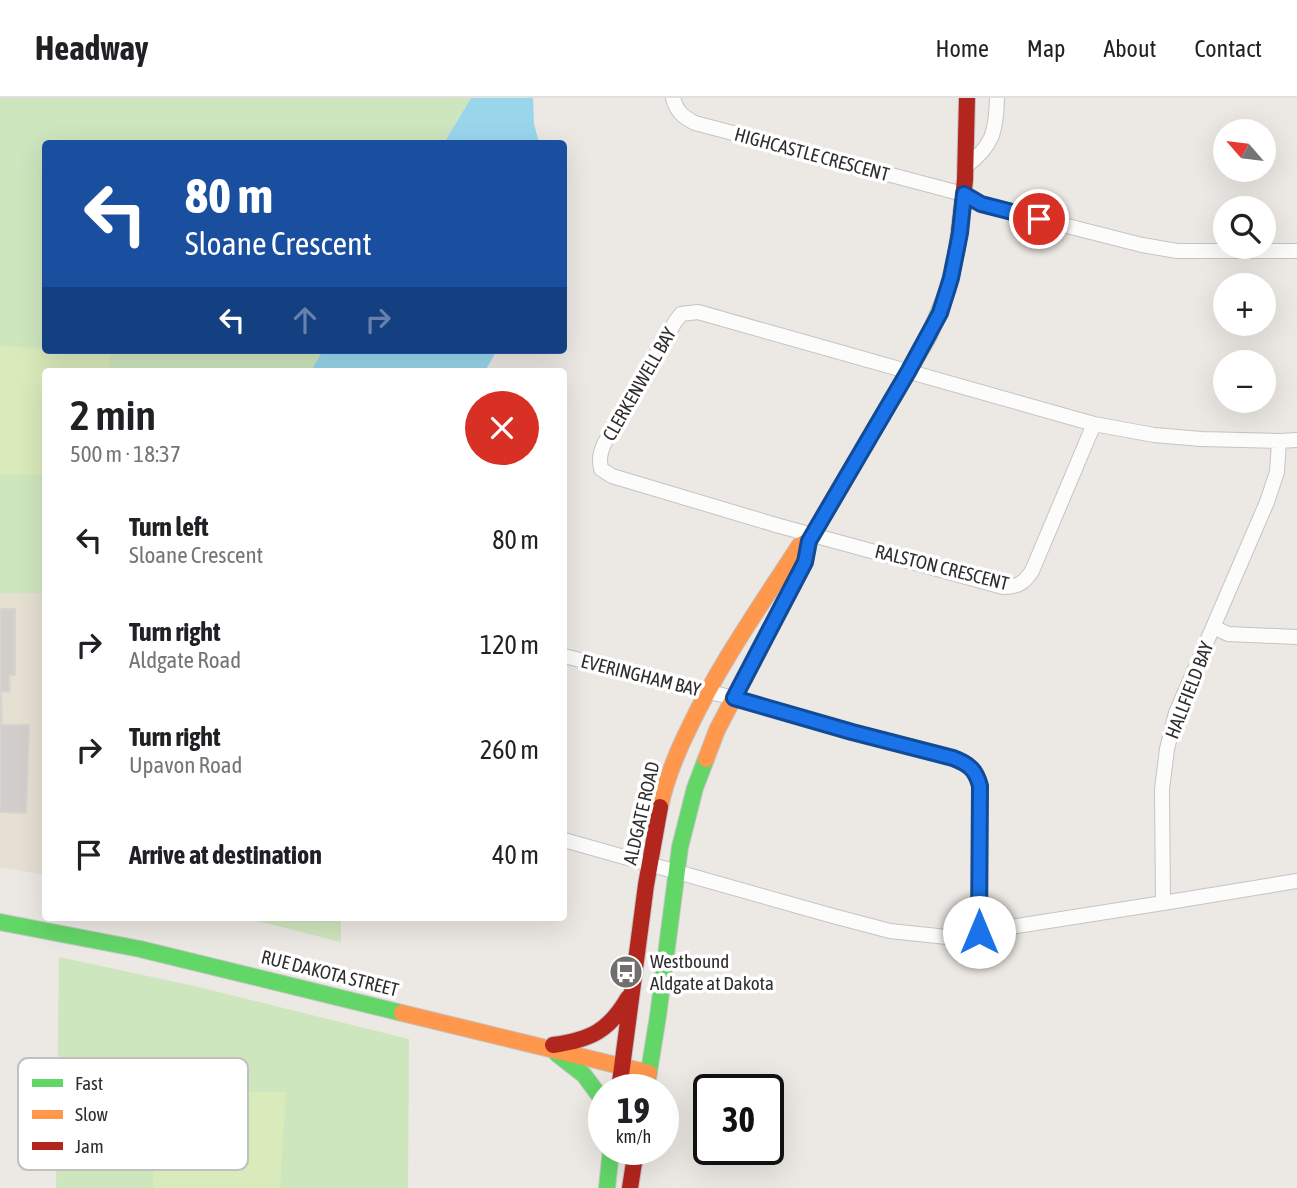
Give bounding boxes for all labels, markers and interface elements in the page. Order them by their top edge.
text: Headway [35,29,148,67]
text: Home [935,35,989,62]
text: Map [1027,35,1065,62]
text: About [1103,35,1156,62]
text: Contact [1194,35,1262,62]
north arrow [1213,119,1276,182]
map controls [1213,119,1276,413]
street label: HIGHCASTLE CRESCENT [732,123,893,185]
text: 80 m [185,167,273,223]
icon: left [70,168,161,259]
pin [1009,189,1069,249]
button: search [1213,196,1276,259]
icon: arrive [1020,200,1058,238]
text: Sloane Crescent [185,225,372,262]
button: + [1213,273,1276,336]
icon: left [213,301,251,339]
icon: ahead [286,301,324,339]
icon: right [359,301,397,339]
street label: CLERKENWELL BAY [598,323,681,445]
button: − [1213,350,1276,413]
text: 2 min [70,391,156,439]
button: close [465,391,539,465]
text: 500 m · 18:37 [70,441,181,467]
text: Turn left [129,512,209,542]
icon: left [70,521,108,559]
text: 80 m [492,525,539,555]
street label: RALSTON CRESCENT [873,540,1012,594]
text: Sloane Crescent [129,542,263,568]
text: Turn right [129,617,220,647]
icon: right [70,626,108,664]
text: 120 m [480,630,539,660]
street label: HALLFIELD BAY [1160,638,1218,742]
text: Aldgate Road [129,647,241,673]
street label: EVERINGHAM BAY [579,649,704,701]
text: Turn right [129,722,220,752]
icon: right [70,731,108,769]
text: 260 m [480,735,539,765]
text: Upavon Road [129,752,242,778]
street label: ALDGATE ROAD [618,759,664,867]
icon: arrive [70,836,108,874]
text: Arrive at destination [129,840,322,870]
text: 40 m [492,840,539,870]
position arrow [942,895,1016,969]
street label: RUE DAKOTA STREET [259,945,402,1001]
place label: Westbound Aldgate at Dakota [650,950,774,994]
bus stop icon: Westbound Aldgate at Dakota [607,953,645,991]
legend [18,1058,248,1170]
text: Fast [75,1072,103,1094]
speed limit sign: 30 [693,1074,784,1165]
text: 19 [617,1090,650,1130]
text: Slow [75,1103,109,1125]
text: km/h [616,1126,651,1147]
text: Jam [75,1135,104,1157]

